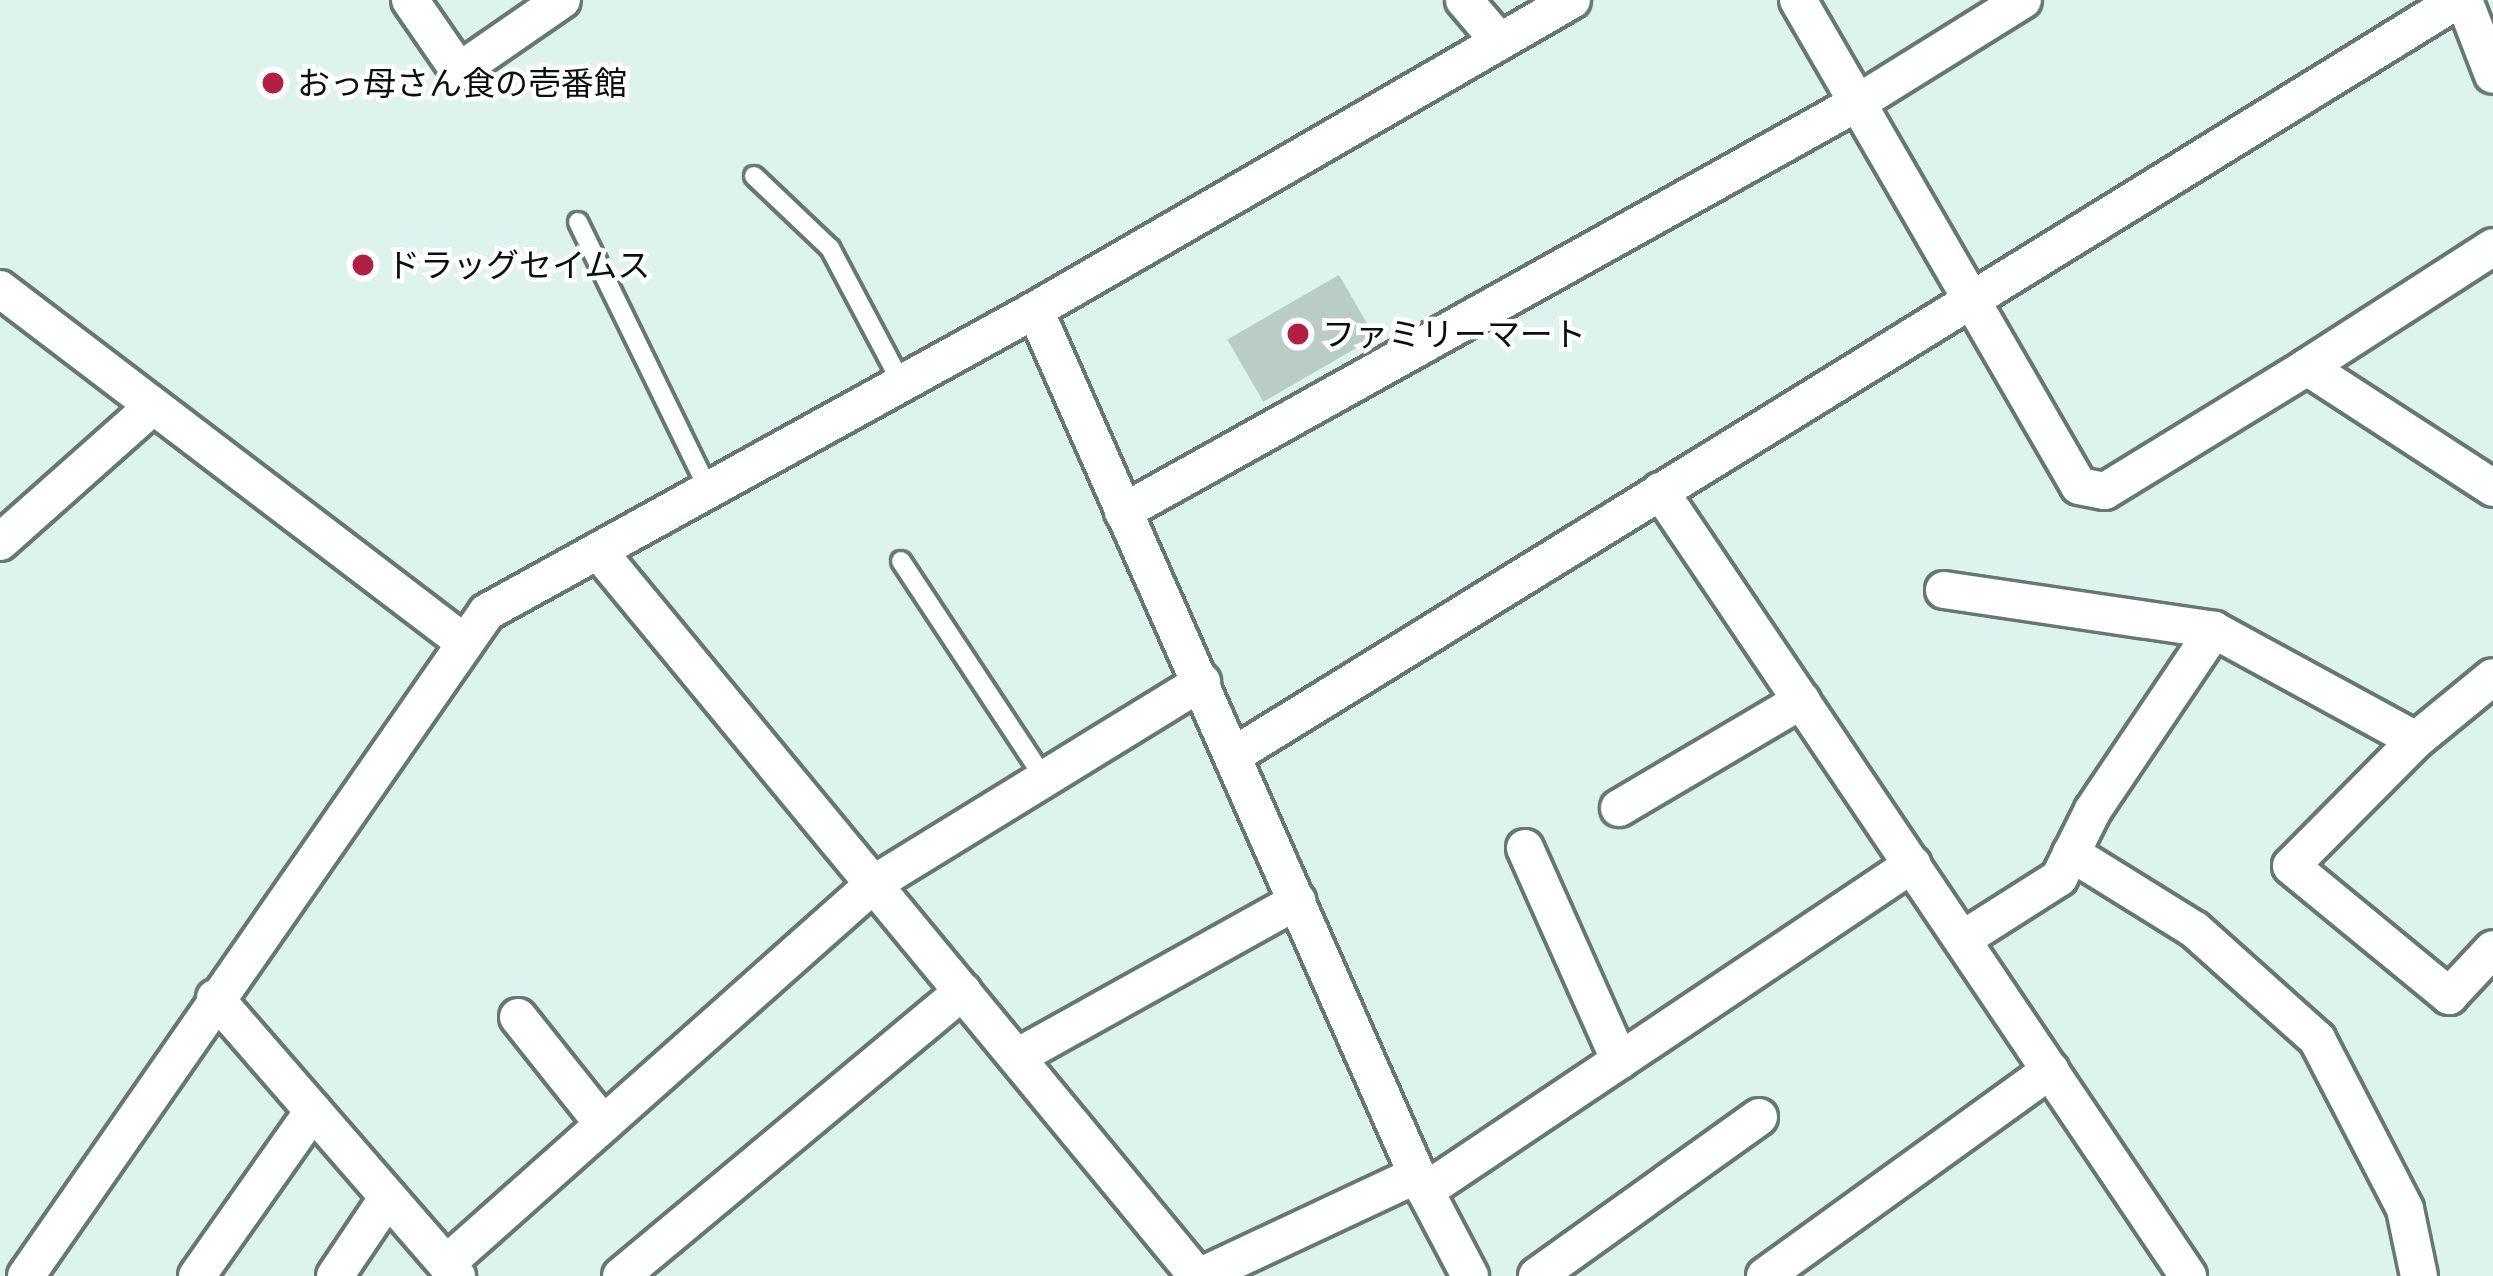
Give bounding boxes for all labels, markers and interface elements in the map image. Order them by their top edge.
place label: おっ母さん食の壱番館 [297,63,627,103]
marker: おっ母さん食の壱番館 [260,70,286,96]
place label: ドラッグセイムス [387,245,651,285]
marker: ドラッグセイムス [350,252,376,278]
place label: ファミリーマート [1322,314,1586,354]
marker: ファミリーマート [1285,321,1311,347]

